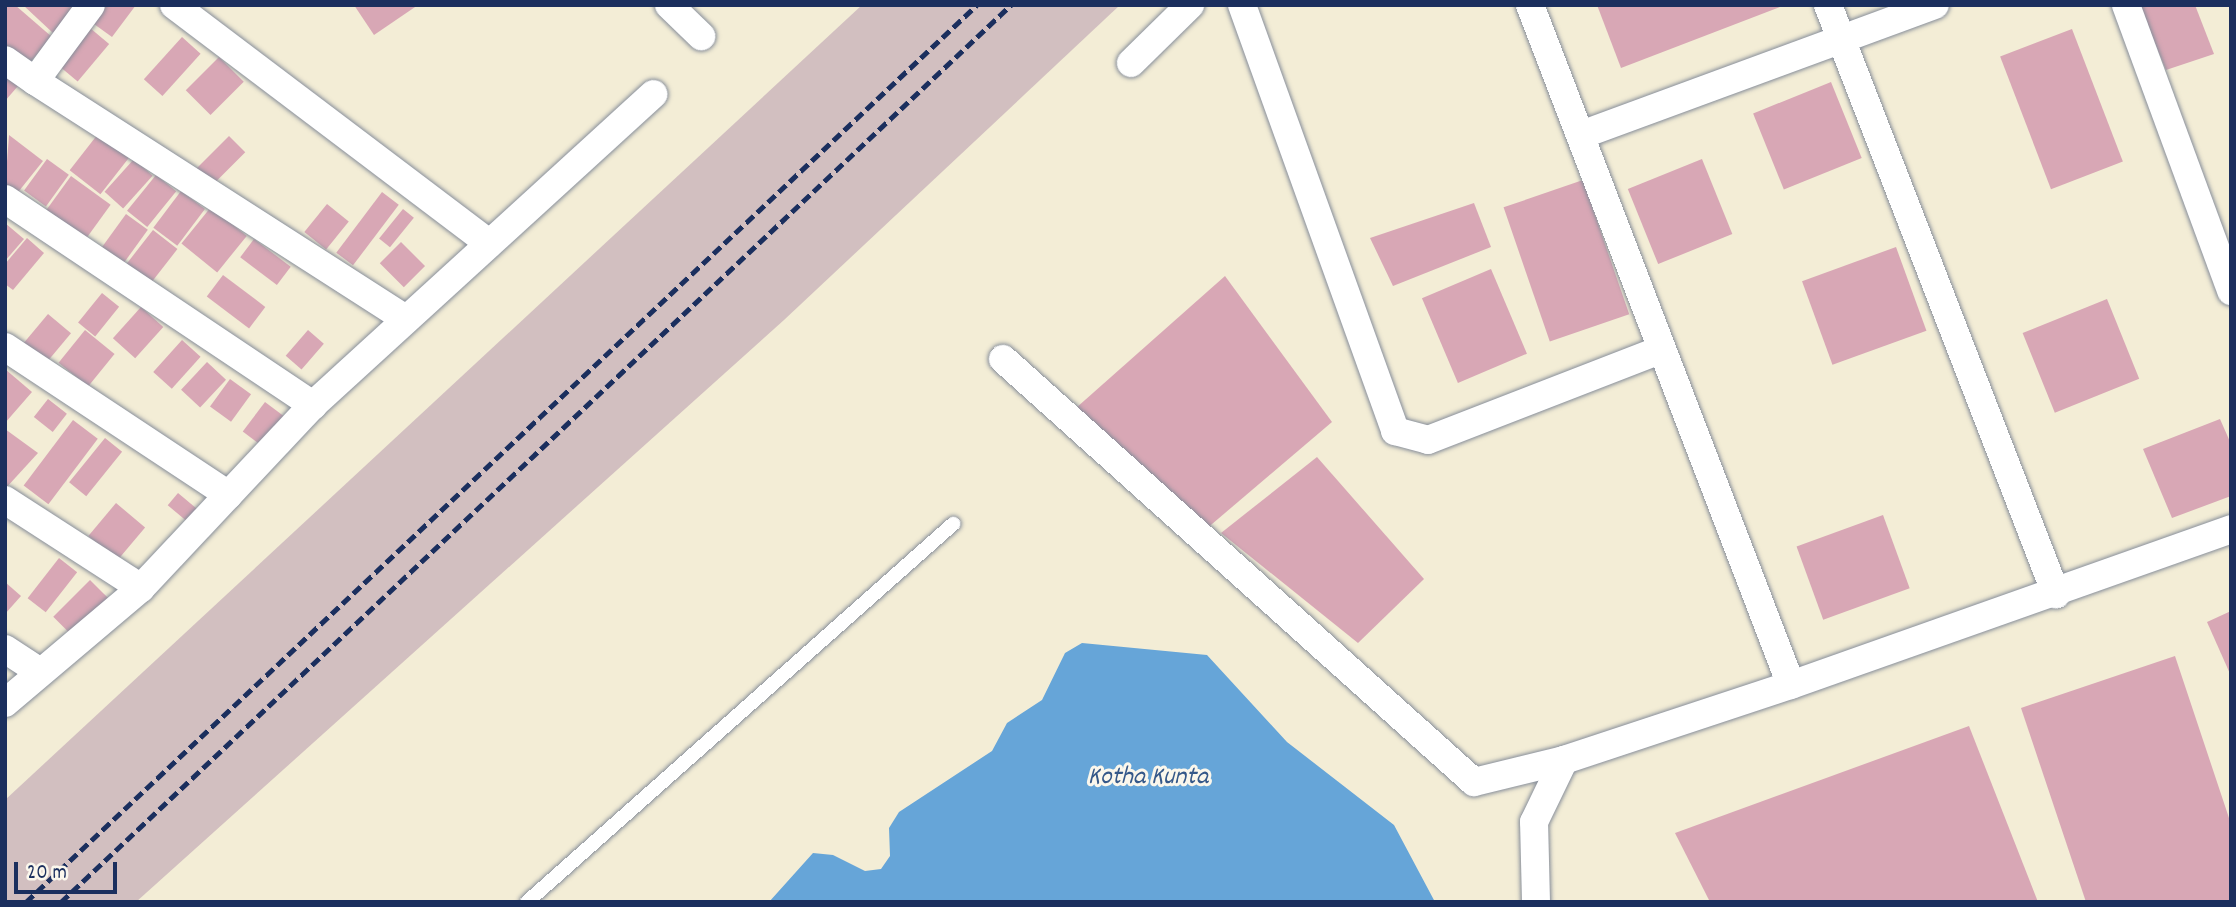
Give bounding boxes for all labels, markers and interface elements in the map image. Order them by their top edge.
water label: Kotha Kunta [1088,762,1208,794]
scale bar [18,848,121,892]
text: 20 m [27,859,67,889]

